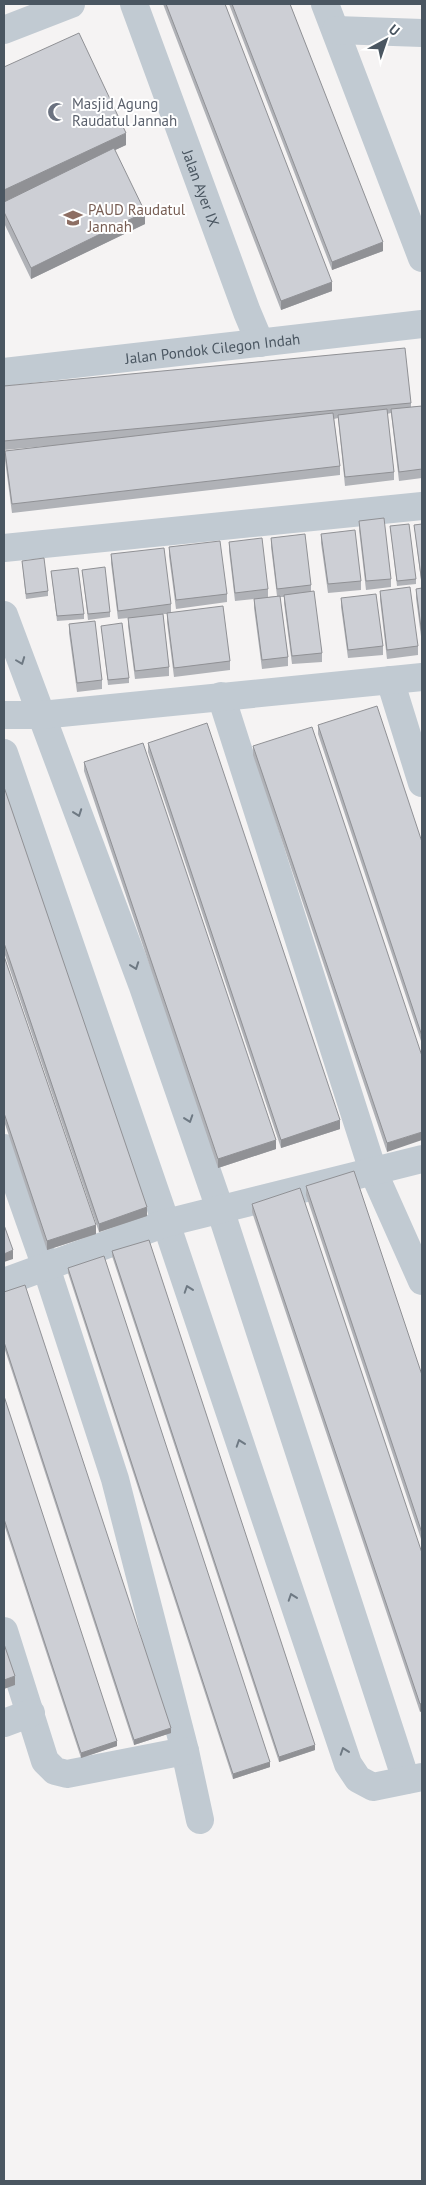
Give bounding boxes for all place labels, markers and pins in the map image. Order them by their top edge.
place label: Masjid Agung Raudatul Jannah [72,94,177,130]
mosque icon: Masjid Agung Raudatul Jannah [46,101,68,123]
place label: PAUD Raudatul Jannah [87,200,186,236]
school or university icon: PAUD Raudatul Jannah [62,207,84,229]

